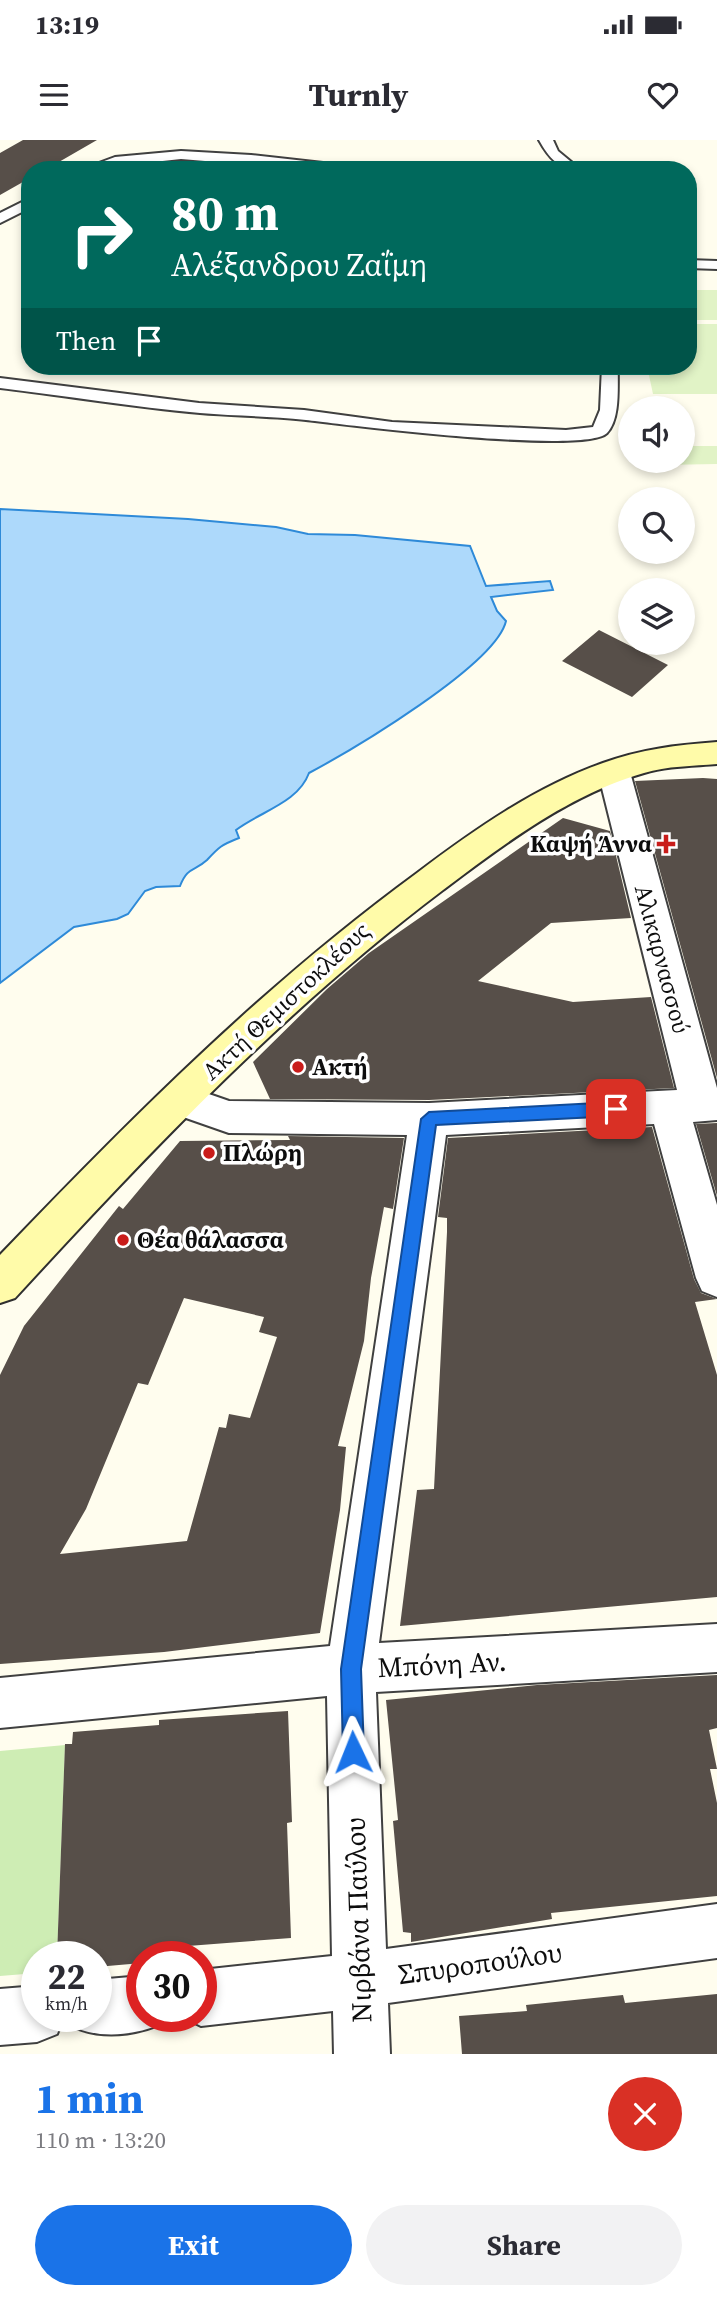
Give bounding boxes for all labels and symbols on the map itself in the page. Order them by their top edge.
place label: Καψή Άννα [530,827,652,860]
marker: Καψή Άννα [658,836,674,852]
street label: Αλικαρνασσού [627,881,698,1037]
street label: Ακτή Θεμιστοκλέους [196,916,376,1086]
place label: Ακτή [312,1053,367,1081]
marker: Ακτή [290,1059,306,1075]
pin [586,1079,646,1139]
place label: Πλώρη [223,1136,302,1169]
marker: Πλώρη [201,1145,217,1161]
place label: Θέα θάλασσα [137,1223,284,1256]
marker: Θέα θάλασσα [115,1232,131,1248]
street label: Μπόνη Αν. [377,1642,507,1686]
position arrow [316,1715,390,1789]
street label: Νιρβάνα Παύλου [335,1817,381,2023]
street label: Σπυροπούλου [396,1933,564,1993]
speed limit sign: 30 [126,1941,217,2032]

